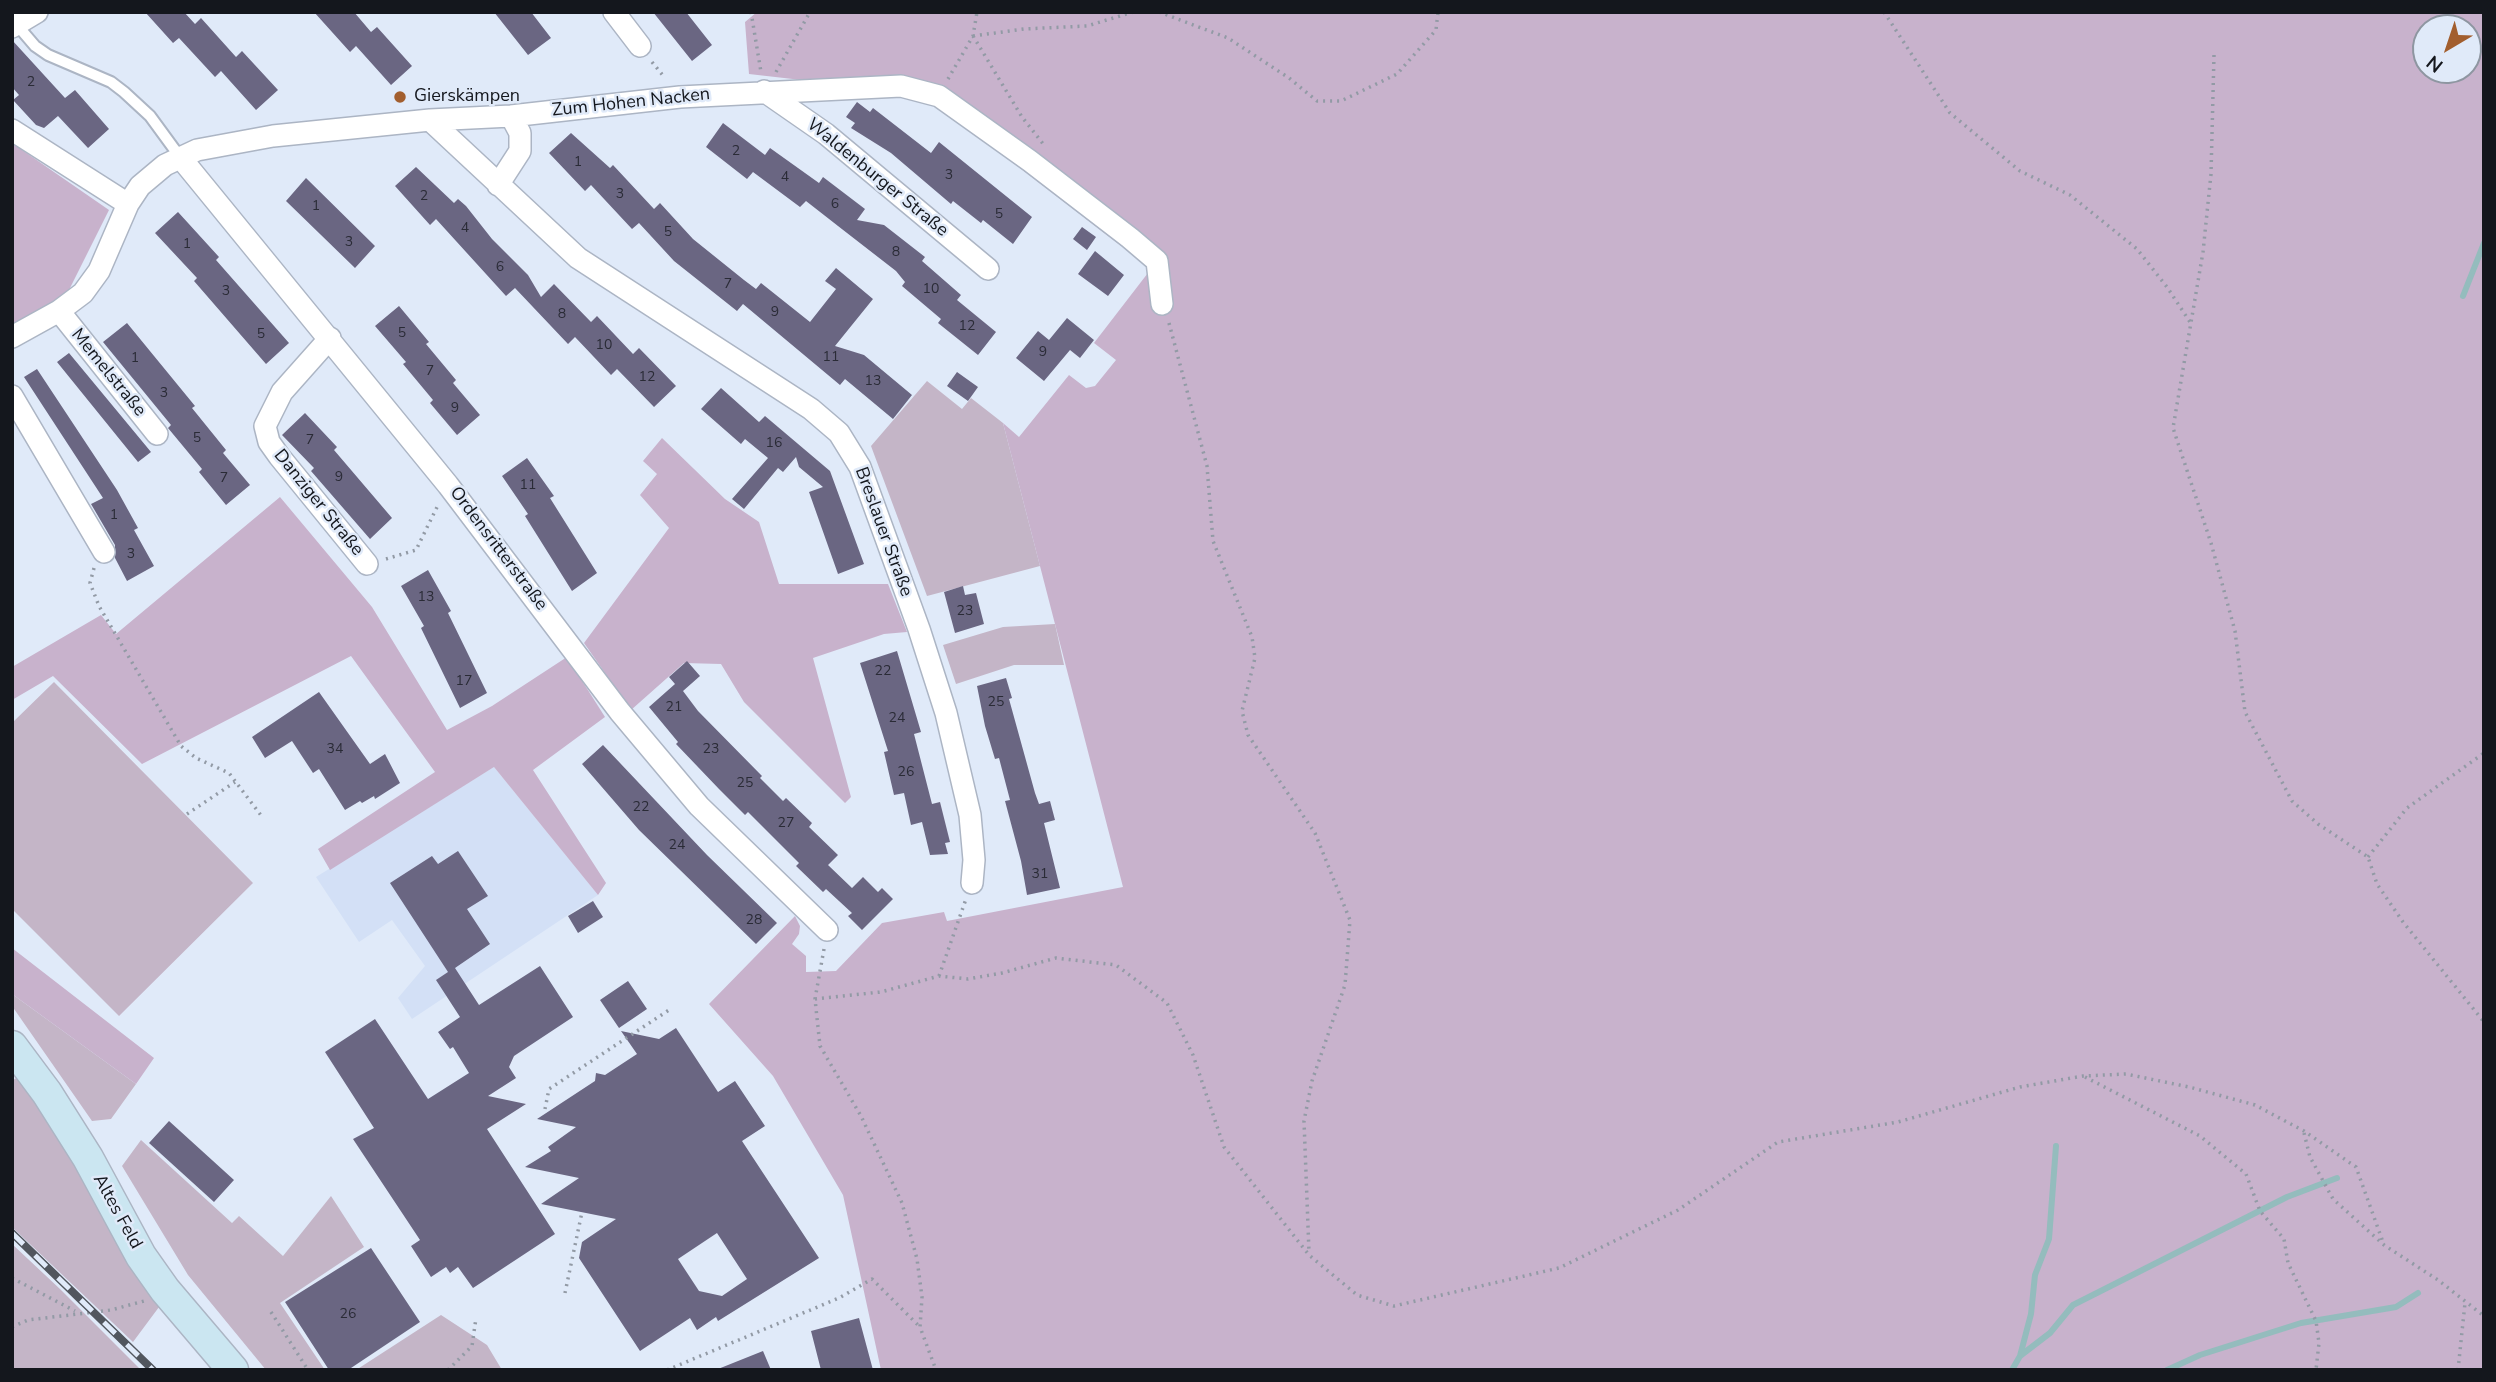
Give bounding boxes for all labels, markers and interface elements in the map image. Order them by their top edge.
north arrow [2412,14,2482,84]
text: N [2421,49,2449,78]
house number: 2 [27,75,35,91]
street label: Zum Hohen Nacken [551,84,711,122]
place label: Gierskämpen [414,86,520,108]
marker: Gierskämpen [392,89,408,105]
street label: Waldenburger Straße [802,114,952,242]
house number: 2 [732,144,740,160]
house number: 1 [574,155,582,171]
house number: 3 [945,168,953,184]
house number: 4 [781,170,789,186]
house number: 3 [616,187,624,203]
house number: 2 [420,189,428,205]
house number: 6 [831,197,839,213]
house number: 1 [312,199,320,215]
house number: 5 [995,207,1003,223]
house number: 4 [461,221,469,237]
house number: 5 [664,225,672,241]
house number: 3 [345,235,353,251]
house number: 1 [183,237,191,253]
house number: 8 [892,245,900,261]
house number: 6 [496,260,504,276]
house number: 7 [724,277,732,293]
house number: 10 [923,282,939,298]
house number: 3 [222,284,230,300]
house number: 9 [771,305,779,321]
house number: 8 [558,307,566,323]
house number: 12 [959,319,975,335]
street label: Memelstraße [66,325,150,421]
house number: 5 [398,326,406,342]
house number: 5 [257,327,265,343]
house number: 10 [596,338,612,354]
house number: 9 [1039,345,1047,361]
house number: 11 [823,350,839,366]
house number: 1 [131,351,139,367]
house number: 7 [426,364,434,380]
house number: 12 [639,370,655,386]
house number: 13 [865,374,881,390]
house number: 3 [160,386,168,402]
house number: 9 [451,401,459,417]
house number: 5 [193,431,201,447]
house number: 7 [306,433,314,449]
house number: 16 [766,436,782,452]
street label: Danziger Straße [268,445,368,561]
street label: Breslauer Straße [850,464,916,600]
house number: 9 [335,470,343,486]
house number: 7 [220,471,228,487]
house number: 11 [520,478,536,494]
street label: Ordensritterstraße [444,483,552,615]
house number: 1 [110,508,118,524]
house number: 3 [127,547,135,563]
house number: 13 [418,590,434,606]
house number: 23 [957,604,973,620]
house number: 22 [875,664,891,680]
house number: 17 [456,674,472,690]
house number: 25 [988,695,1004,711]
house number: 21 [666,700,682,716]
house number: 24 [889,711,905,727]
house number: 34 [327,742,343,758]
house number: 23 [703,742,719,758]
house number: 26 [898,765,914,781]
house number: 25 [737,776,753,792]
house number: 22 [633,800,649,816]
house number: 27 [778,816,794,832]
house number: 24 [669,838,685,854]
house number: 31 [1032,867,1048,883]
house number: 28 [746,913,762,929]
street label: Altes Feld [88,1171,146,1253]
house number: 26 [340,1307,356,1323]

